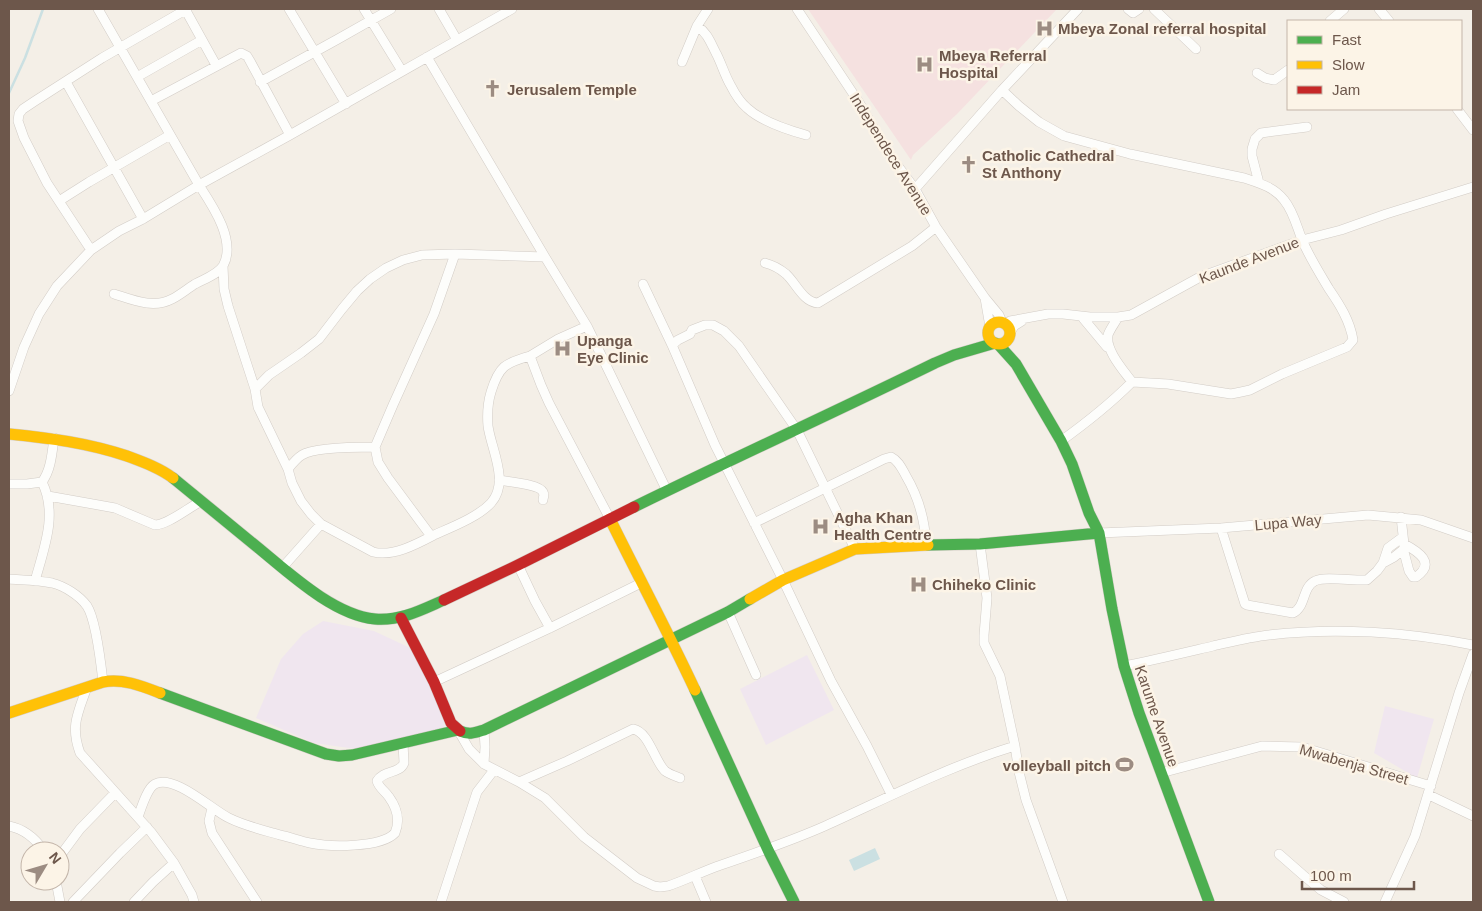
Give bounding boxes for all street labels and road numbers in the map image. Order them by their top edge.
street label: Independece Avenue [847,90,935,218]
street label: Kaunde Avenue [1197,233,1301,287]
street label: Lupa Way [1254,511,1323,533]
street label: Karume Avenue [1132,663,1182,769]
street label: Mwabenja Street [1298,740,1411,788]

